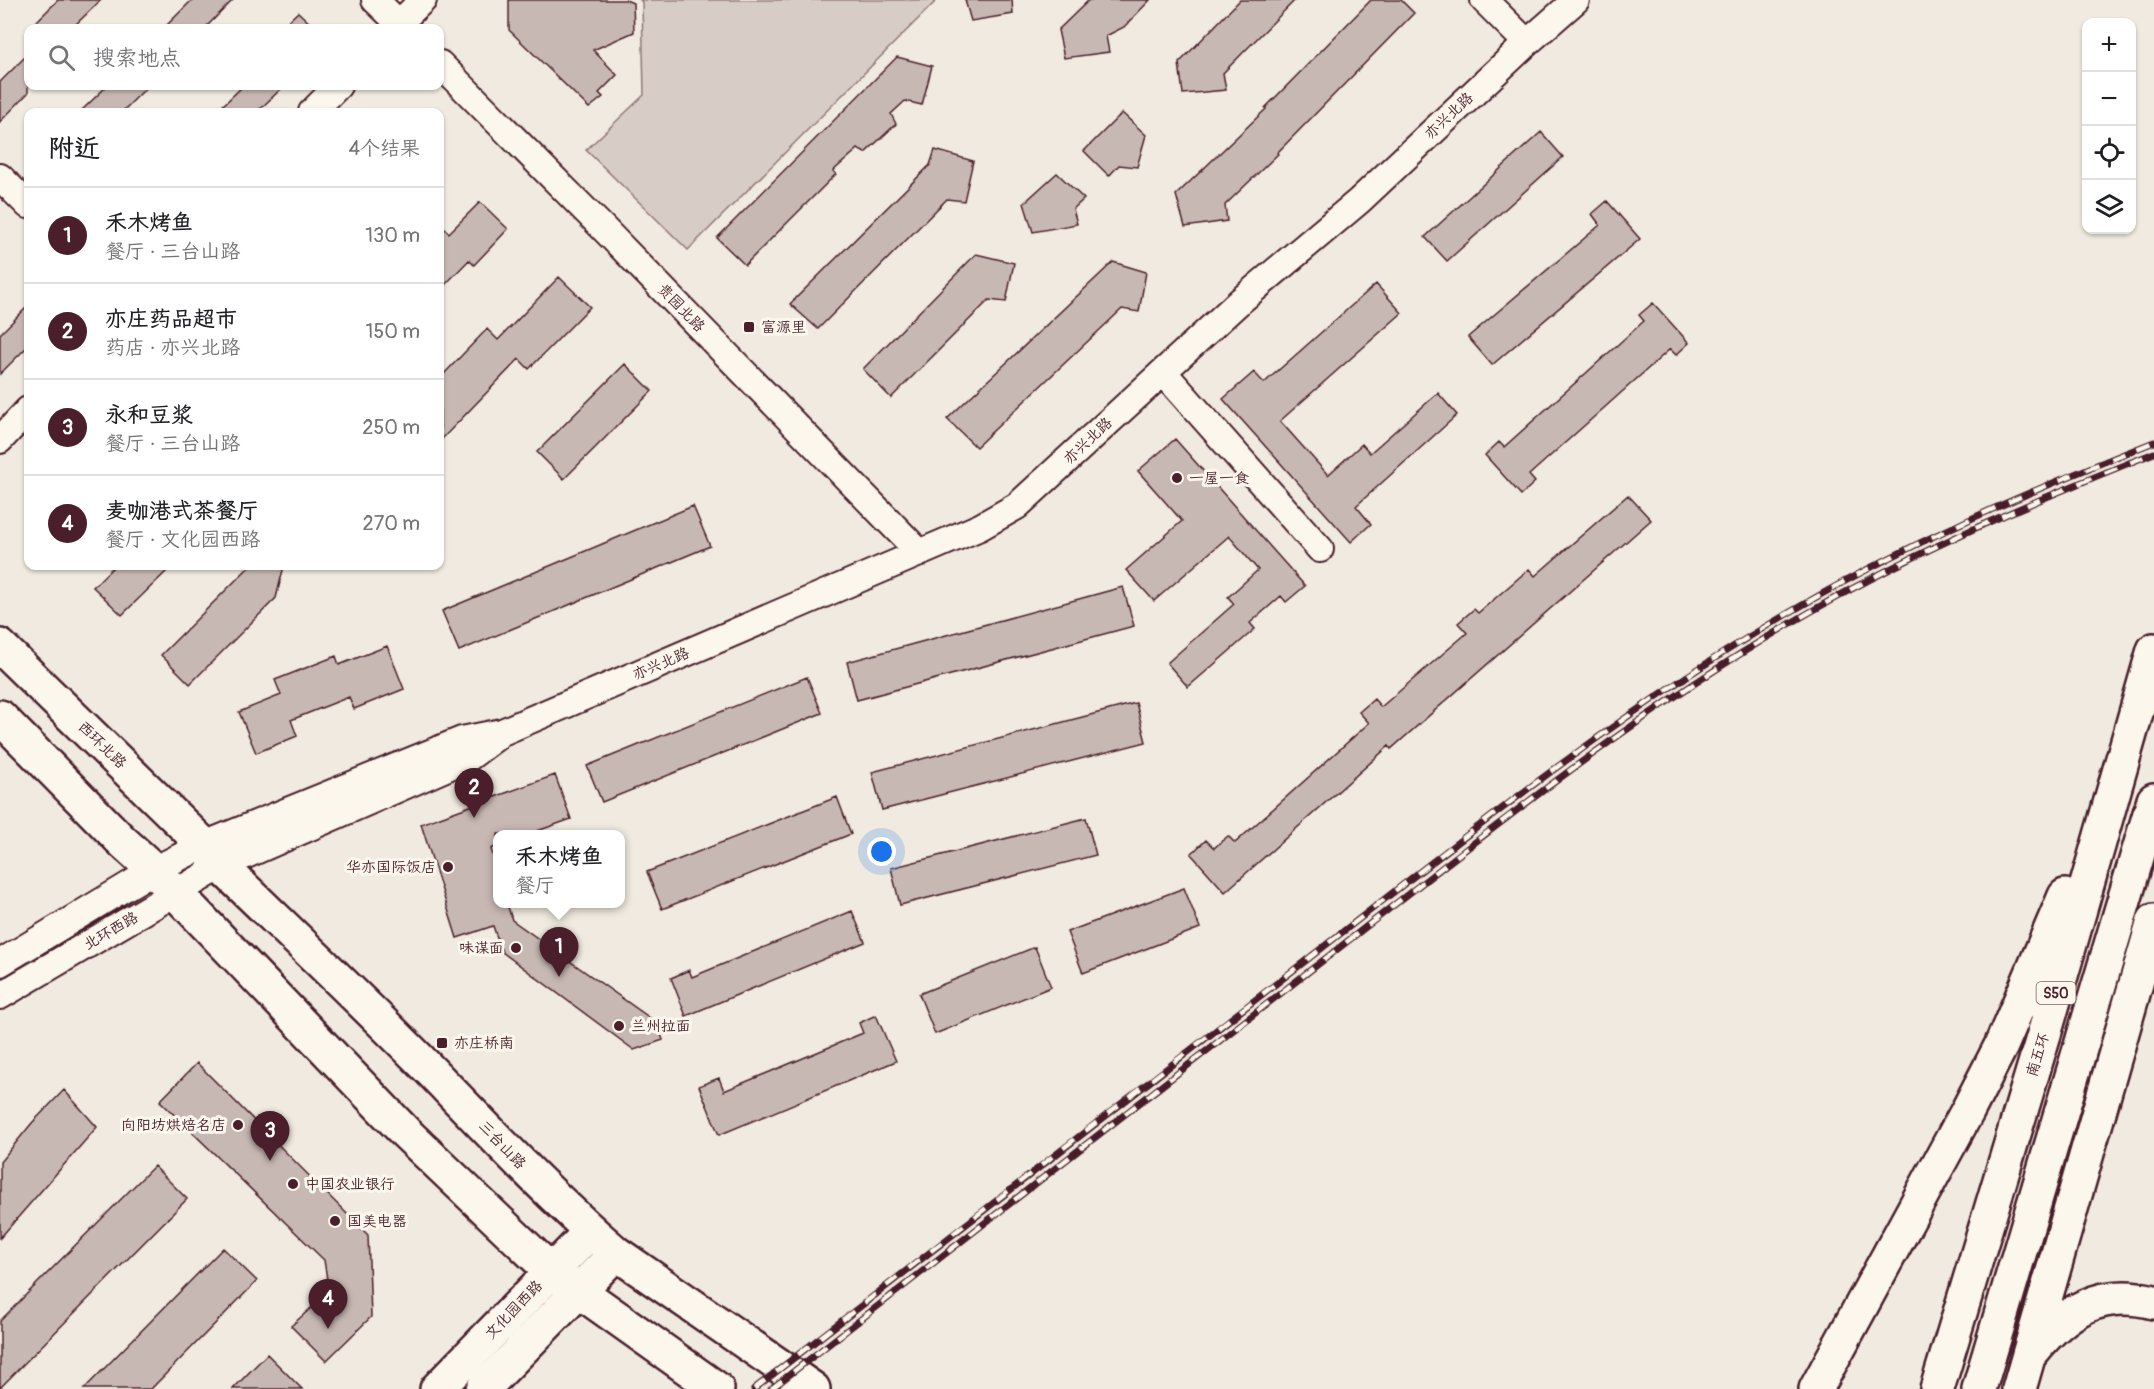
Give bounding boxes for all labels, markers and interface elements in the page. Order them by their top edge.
map controls [2082,18,2136,234]
button: + [2082,18,2136,72]
search box [24,24,444,90]
icon: search [45,41,78,74]
text: 搜索地点 [93,44,181,72]
button: − [2082,72,2136,126]
street label: 亦兴北路 [1421,89,1477,143]
button: locate [2082,126,2136,180]
text: 附近 [48,133,100,165]
text: 4个结果 [348,136,420,161]
button: layers [2082,180,2136,234]
text: 禾木烤鱼 [105,209,193,237]
text: 1 [64,223,71,248]
text: 130 m [365,223,420,248]
text: 餐厅 · 三台山路 [105,239,240,264]
street label: 贵园北路 [653,280,709,336]
text: 亦庄药品超市 [105,305,237,333]
place label: 富源里 [761,318,806,337]
text: 2 [62,319,73,344]
text: 150 m [366,319,420,344]
marker: 富源里 [742,320,756,334]
text: 药店 · 亦兴北路 [105,335,240,360]
text: 永和豆浆 [105,401,193,429]
street label: 亦兴北路 [1060,414,1116,468]
text: 3 [62,415,73,440]
text: 250 m [362,415,420,440]
text: 餐厅 · 三台山路 [105,431,240,456]
place label: 一屋一食 [1189,469,1249,488]
marker: 一屋一食 [1170,471,1184,485]
text: 麦咖港式茶餐厅 [105,497,259,525]
text: 4 [62,511,73,536]
text: 270 m [362,511,420,536]
text: 餐厅 · 文化园西路 [105,527,260,552]
street label: 亦兴北路 [630,644,692,684]
street label: 西环北路 [74,717,130,773]
pin: 2 [454,768,494,818]
popup [493,830,625,908]
your location [867,837,896,866]
text: 禾木烤鱼 [515,843,603,871]
place label: 华亦国际饭店 [346,858,436,877]
marker: 华亦国际饭店 [441,860,455,874]
text: 餐厅 [515,873,555,898]
street label: 北环西路 [80,908,142,954]
pin: 1 [540,928,578,977]
place label: 味谋面 [459,939,504,958]
marker: 味谋面 [509,941,523,955]
road number: S50 [2036,982,2076,1004]
place label: 兰州拉面 [631,1017,691,1036]
marker: 兰州拉面 [612,1019,626,1033]
street label: 南五环 [2022,1031,2054,1079]
place label: 亦庄桥南 [454,1034,514,1053]
marker: 亦庄桥南 [435,1036,449,1050]
pin: 3 [250,1112,290,1161]
place label: 向阳坊烘焙名店 [121,1116,226,1135]
street label: 三台山路 [474,1117,530,1173]
marker: 向阳坊烘焙名店 [231,1118,245,1132]
place label: 中国农业银行 [305,1175,395,1194]
marker: 中国农业银行 [286,1177,300,1191]
place label: 国美电器 [347,1212,407,1231]
marker: 国美电器 [328,1214,342,1228]
street label: 文化园西路 [481,1276,547,1344]
pin: 4 [308,1280,348,1329]

